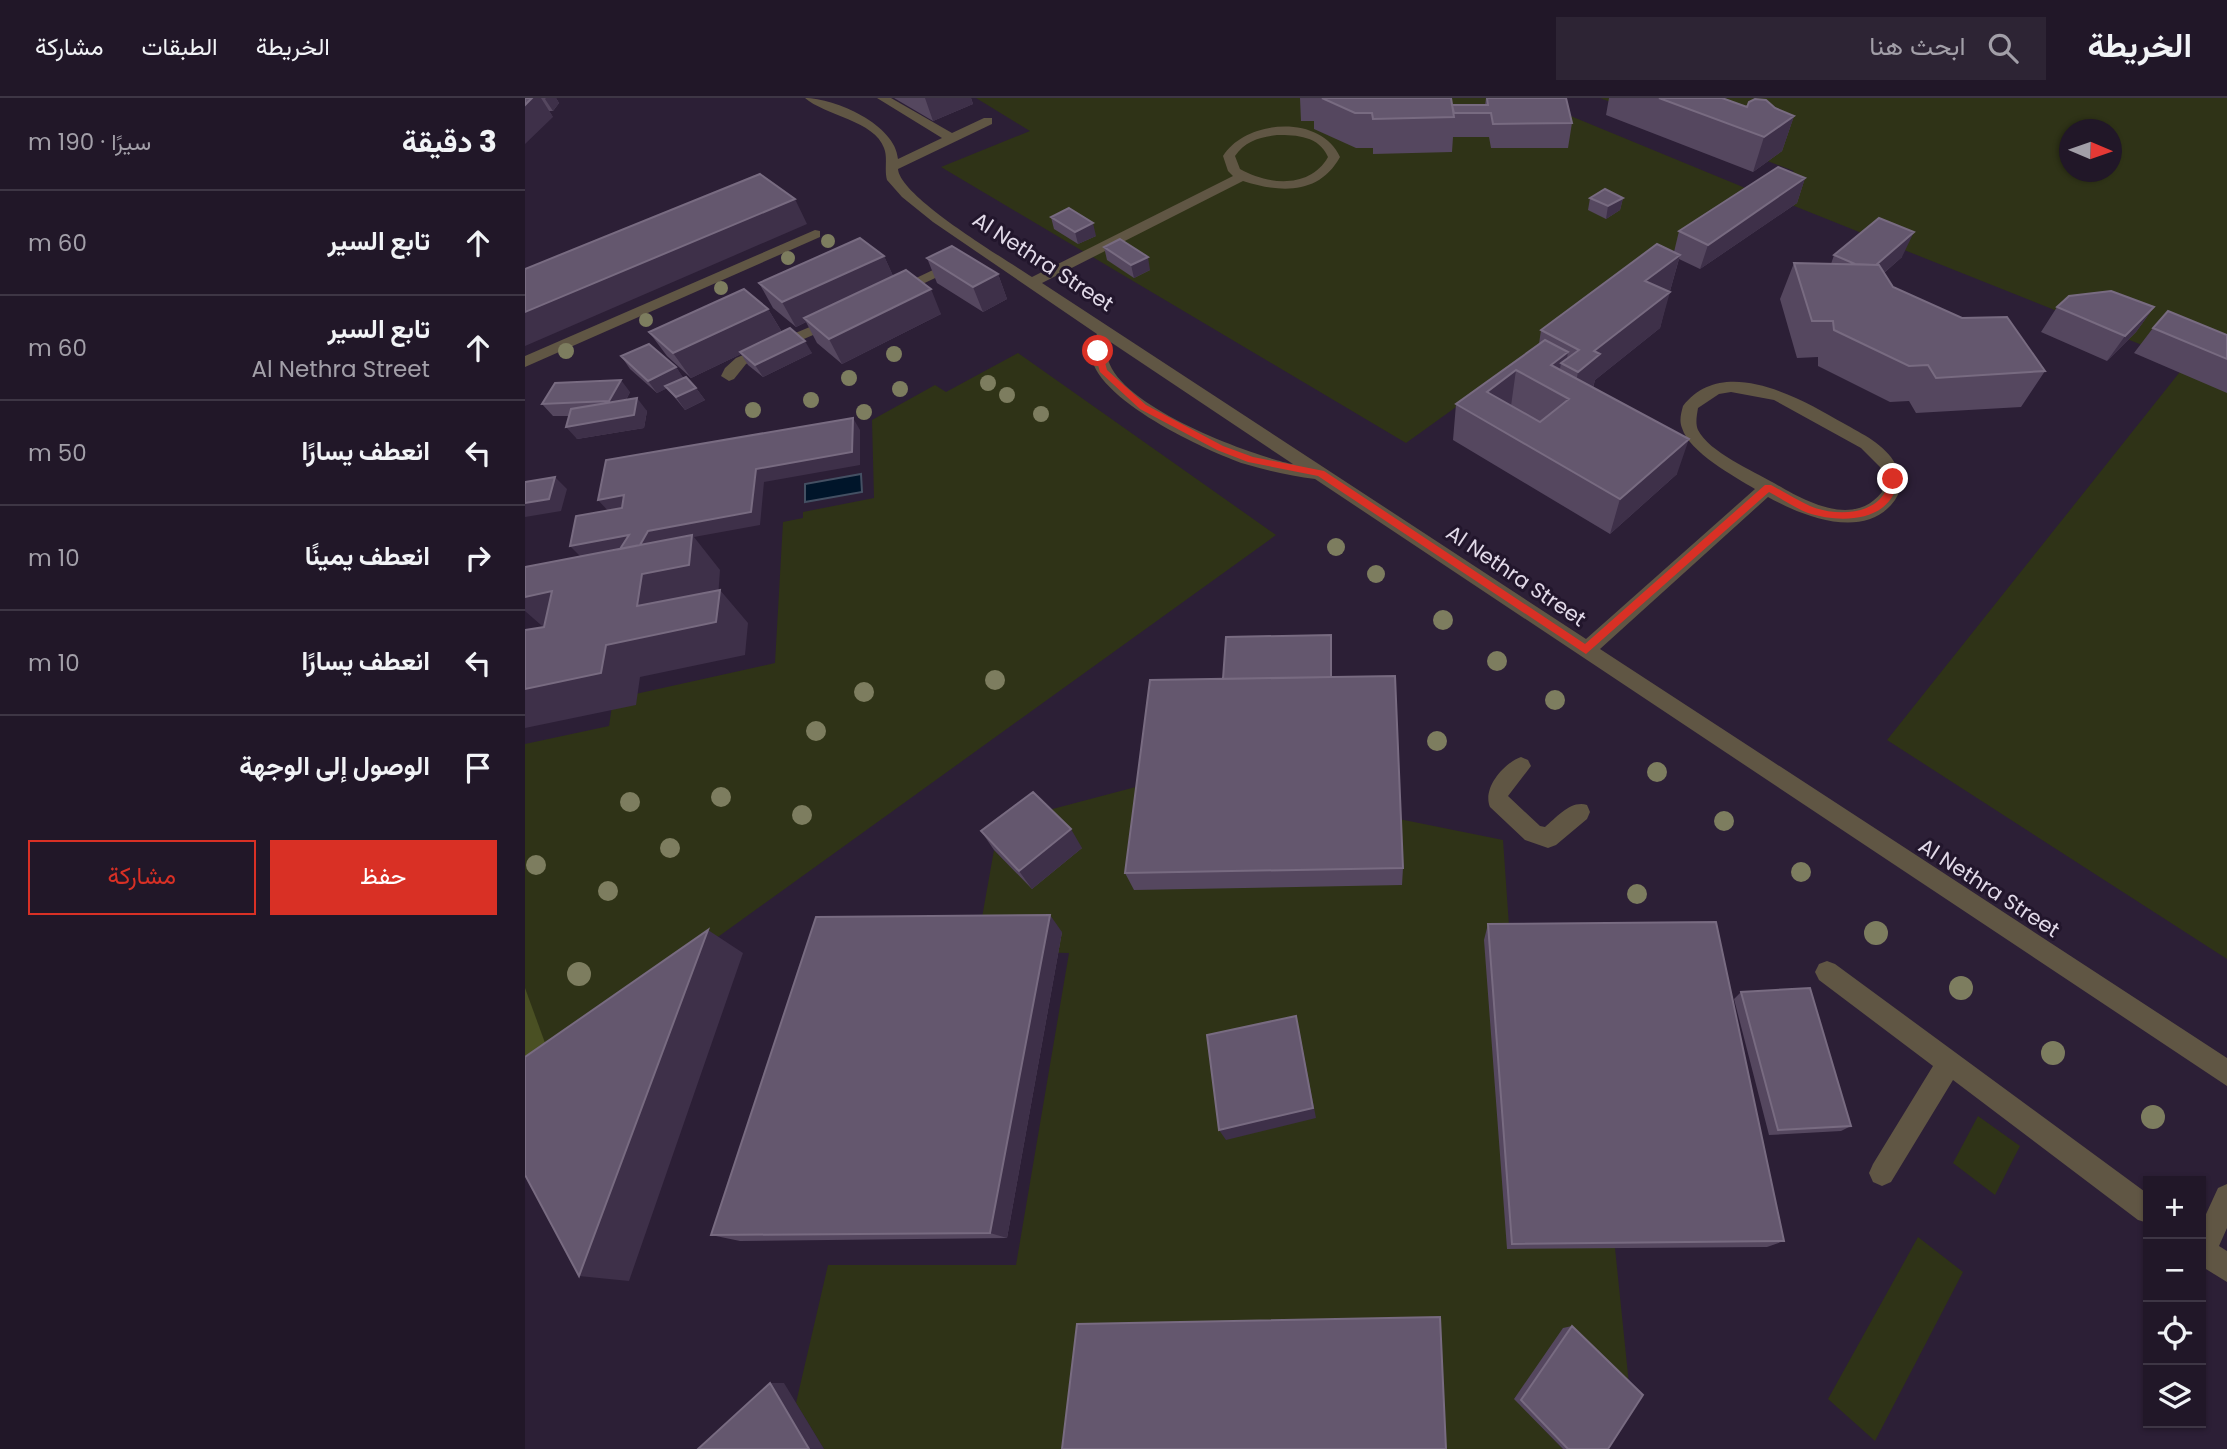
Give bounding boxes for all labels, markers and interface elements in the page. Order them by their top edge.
search box [1556,17,2046,80]
text: الخريطة [2088,22,2192,69]
text: ابحث هنا [1869,28,1966,64]
icon: search [1984,29,2022,67]
text: مشاركة [35,30,103,63]
text: الطبقات [141,30,218,63]
text: الخريطة [256,30,330,63]
north arrow [2059,119,2122,182]
text: 3 دقيقة [402,120,497,163]
text: سيرًا · 190 m [28,126,151,158]
street label: Al Nethra Street [967,205,1119,318]
text: تابع السير [328,223,430,259]
icon: ahead [459,224,497,262]
text: 60 m [28,227,87,259]
text: تابع السير [328,311,430,347]
icon: ahead [459,329,497,367]
text: 60 m [28,332,87,364]
route start [1082,335,1113,366]
text: Al Nethra Street [252,353,430,385]
text: انعطف يسارًا [301,433,430,469]
icon: left [459,434,497,472]
text: 50 m [28,437,87,469]
route end [1877,463,1908,494]
street label: Al Nethra Street [1441,518,1592,633]
text: انعطف يمينًا [305,538,430,574]
icon: right [459,539,497,577]
text: 10 m [28,542,80,574]
text: انعطف يسارًا [301,643,430,679]
icon: left [459,644,497,682]
text: 10 m [28,647,80,679]
text: الوصول إلى الوجهة [239,748,430,784]
icon: arrive [459,749,497,787]
street label: Al Nethra Street [1913,831,2065,944]
button: مشاركة [28,840,256,915]
button: حفظ [270,840,497,915]
map controls [2143,1176,2206,1428]
button: + [2143,1176,2206,1239]
button: − [2143,1239,2206,1302]
button: locate [2143,1302,2206,1365]
button: layers [2143,1365,2206,1428]

